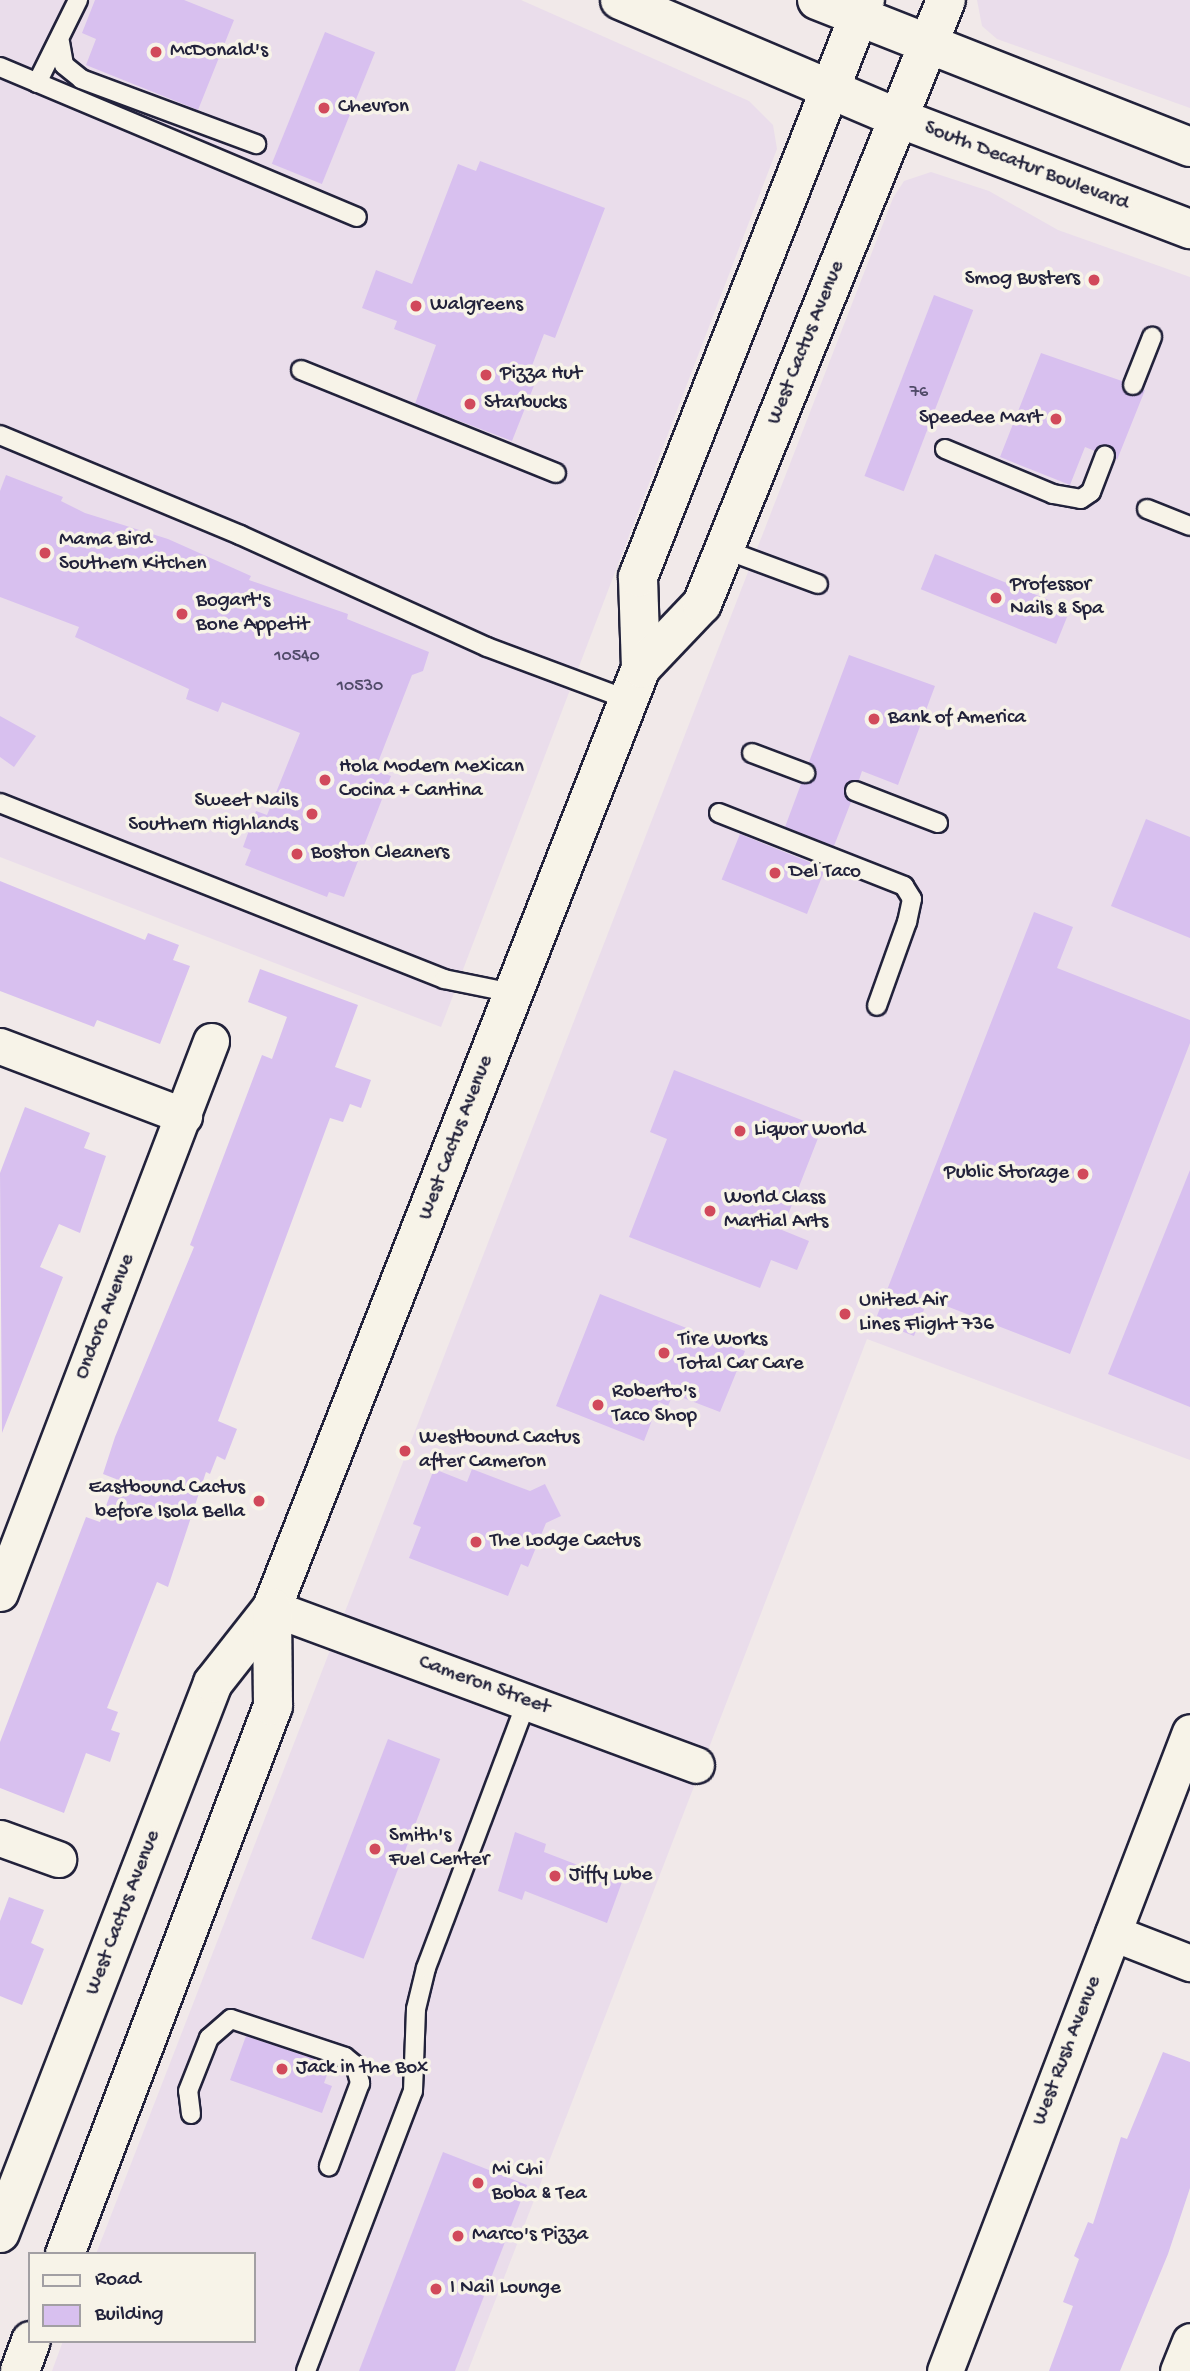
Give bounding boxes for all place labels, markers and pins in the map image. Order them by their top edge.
place label: McDonald's [170,39,268,65]
marker: McDonald's [148,44,164,60]
place label: Chevron [338,95,409,121]
marker: Chevron [316,100,332,116]
place label: Smog Busters [965,267,1080,293]
marker: Smog Busters [1086,272,1102,288]
place label: Walgreens [430,293,523,319]
marker: Walgreens [408,298,424,314]
place label: Pizza Hut [500,362,582,388]
marker: Pizza Hut [478,367,494,383]
place label: Starbucks [484,391,567,417]
marker: Starbucks [462,396,478,412]
place label: Speedee Mart [919,406,1042,432]
marker: Speedee Mart [1048,411,1064,427]
place label: Mama Bird Southern Kitchen [59,528,206,578]
marker: Mama Bird Southern Kitchen [37,545,53,561]
place label: Professor Nails & Spa [1010,573,1104,623]
place label: Bogart's Bone Appetit [196,589,309,639]
marker: Professor Nails & Spa [988,590,1004,606]
marker: Bogart's Bone Appetit [174,606,190,622]
place label: Bank of America [888,706,1026,732]
marker: Bank of America [866,711,882,727]
place label: Hola Modern Mexican Cocina + Cantina [339,755,524,805]
marker: Hola Modern Mexican Cocina + Cantina [317,772,333,788]
place label: Sweet Nails Southern Highlands [128,789,298,839]
marker: Sweet Nails Southern Highlands [304,806,320,822]
place label: Boston Cleaners [311,841,449,867]
marker: Boston Cleaners [289,846,305,862]
place label: Del Taco [789,860,861,886]
marker: Del Taco [767,865,783,881]
place label: Liquor World [754,1118,865,1144]
marker: Liquor World [732,1123,748,1139]
place label: Public Storage [944,1161,1069,1187]
marker: Public Storage [1075,1166,1091,1182]
place label: World Class Martial Arts [724,1186,828,1236]
marker: World Class Martial Arts [702,1203,718,1219]
place label: United Air Lines Flight 736 [859,1289,994,1339]
marker: United Air Lines Flight 736 [837,1306,853,1322]
place label: Tire Works Total Car Care [678,1328,804,1378]
marker: Tire Works Total Car Care [656,1345,672,1361]
place label: Roberto's Taco Shop [612,1380,697,1430]
marker: Roberto's Taco Shop [590,1397,606,1413]
place label: Westbound Cactus after Cameron [419,1426,579,1476]
marker: Westbound Cactus after Cameron [397,1443,413,1459]
place label: Eastbound Cactus before Isola Bella [89,1476,245,1526]
marker: Eastbound Cactus before Isola Bella [251,1493,267,1509]
place label: The Lodge Cactus [490,1529,640,1555]
marker: The Lodge Cactus [468,1534,484,1550]
place label: Smith's Fuel Center [389,1824,489,1874]
marker: Smith's Fuel Center [367,1841,383,1857]
place label: Jiffy Lube [569,1863,652,1889]
marker: Jiffy Lube [547,1868,563,1884]
place label: Jack in the Box [296,2056,428,2082]
marker: Jack in the Box [274,2061,290,2077]
place label: Mi Chi Boba & Tea [492,2158,587,2208]
marker: Mi Chi Boba & Tea [470,2175,486,2191]
place label: Marco's Pizza [472,2223,588,2249]
marker: Marco's Pizza [450,2228,466,2244]
place label: I Nail Lounge [450,2276,561,2302]
marker: I Nail Lounge [428,2281,444,2297]

